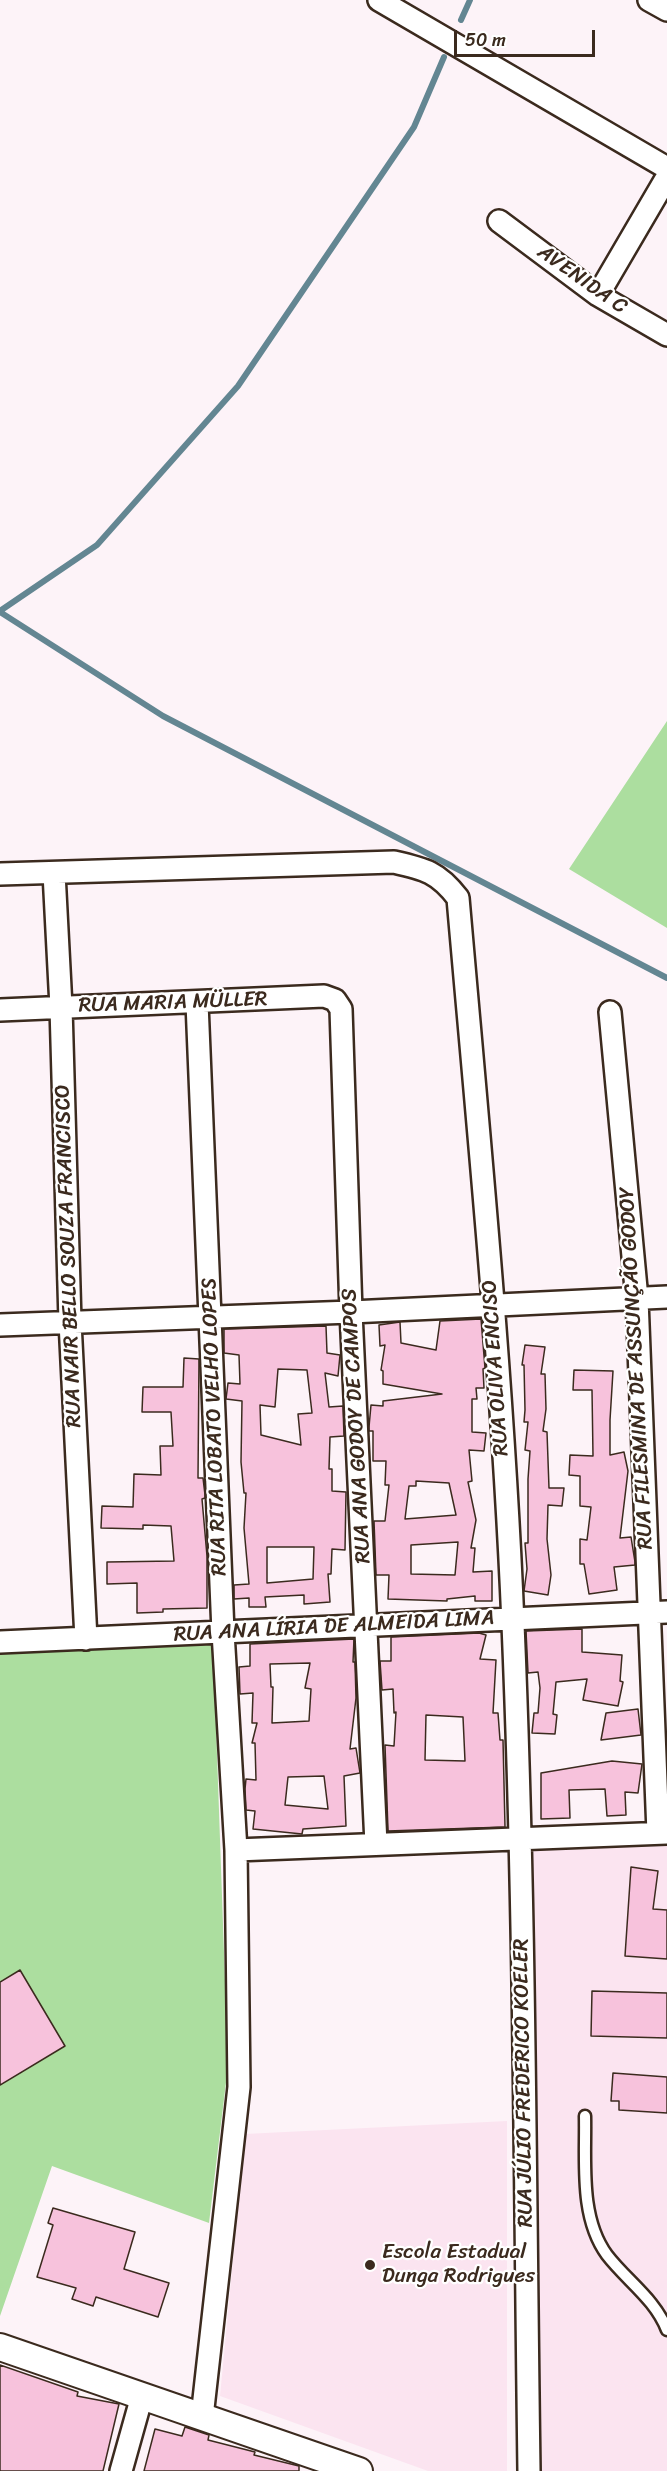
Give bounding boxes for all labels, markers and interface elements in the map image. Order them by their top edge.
scale bar [457,18,598,56]
text: 50 m [465,24,506,56]
street label: AVENIDA C [532,240,632,320]
street label: RUA MARIA MÜLLER [78,987,268,1019]
street label: RUA NAIR BELLO SOUZA FRANCISCO [50,1084,88,1428]
street label: RUA FILESMINA DE ASSUNÇÃO GODOY [615,1186,659,1550]
street label: RUA RITA LOBATO VELHO LOPES [197,1278,233,1576]
street label: RUA OLIVA ENCISO [477,1279,515,1457]
street label: RUA ANA GODOY DE CAMPOS [337,1288,377,1564]
street label: RUA ANA LÍRIA DE ALMEIDA LIMA [173,1606,495,1648]
street label: RUA JÚLIO FREDERICO KOELER [509,1938,539,2228]
place label: Escola Estadual Dunga Rodrigues [382,2240,535,2290]
marker: Escola Estadual Dunga Rodrigues [363,2258,377,2272]

